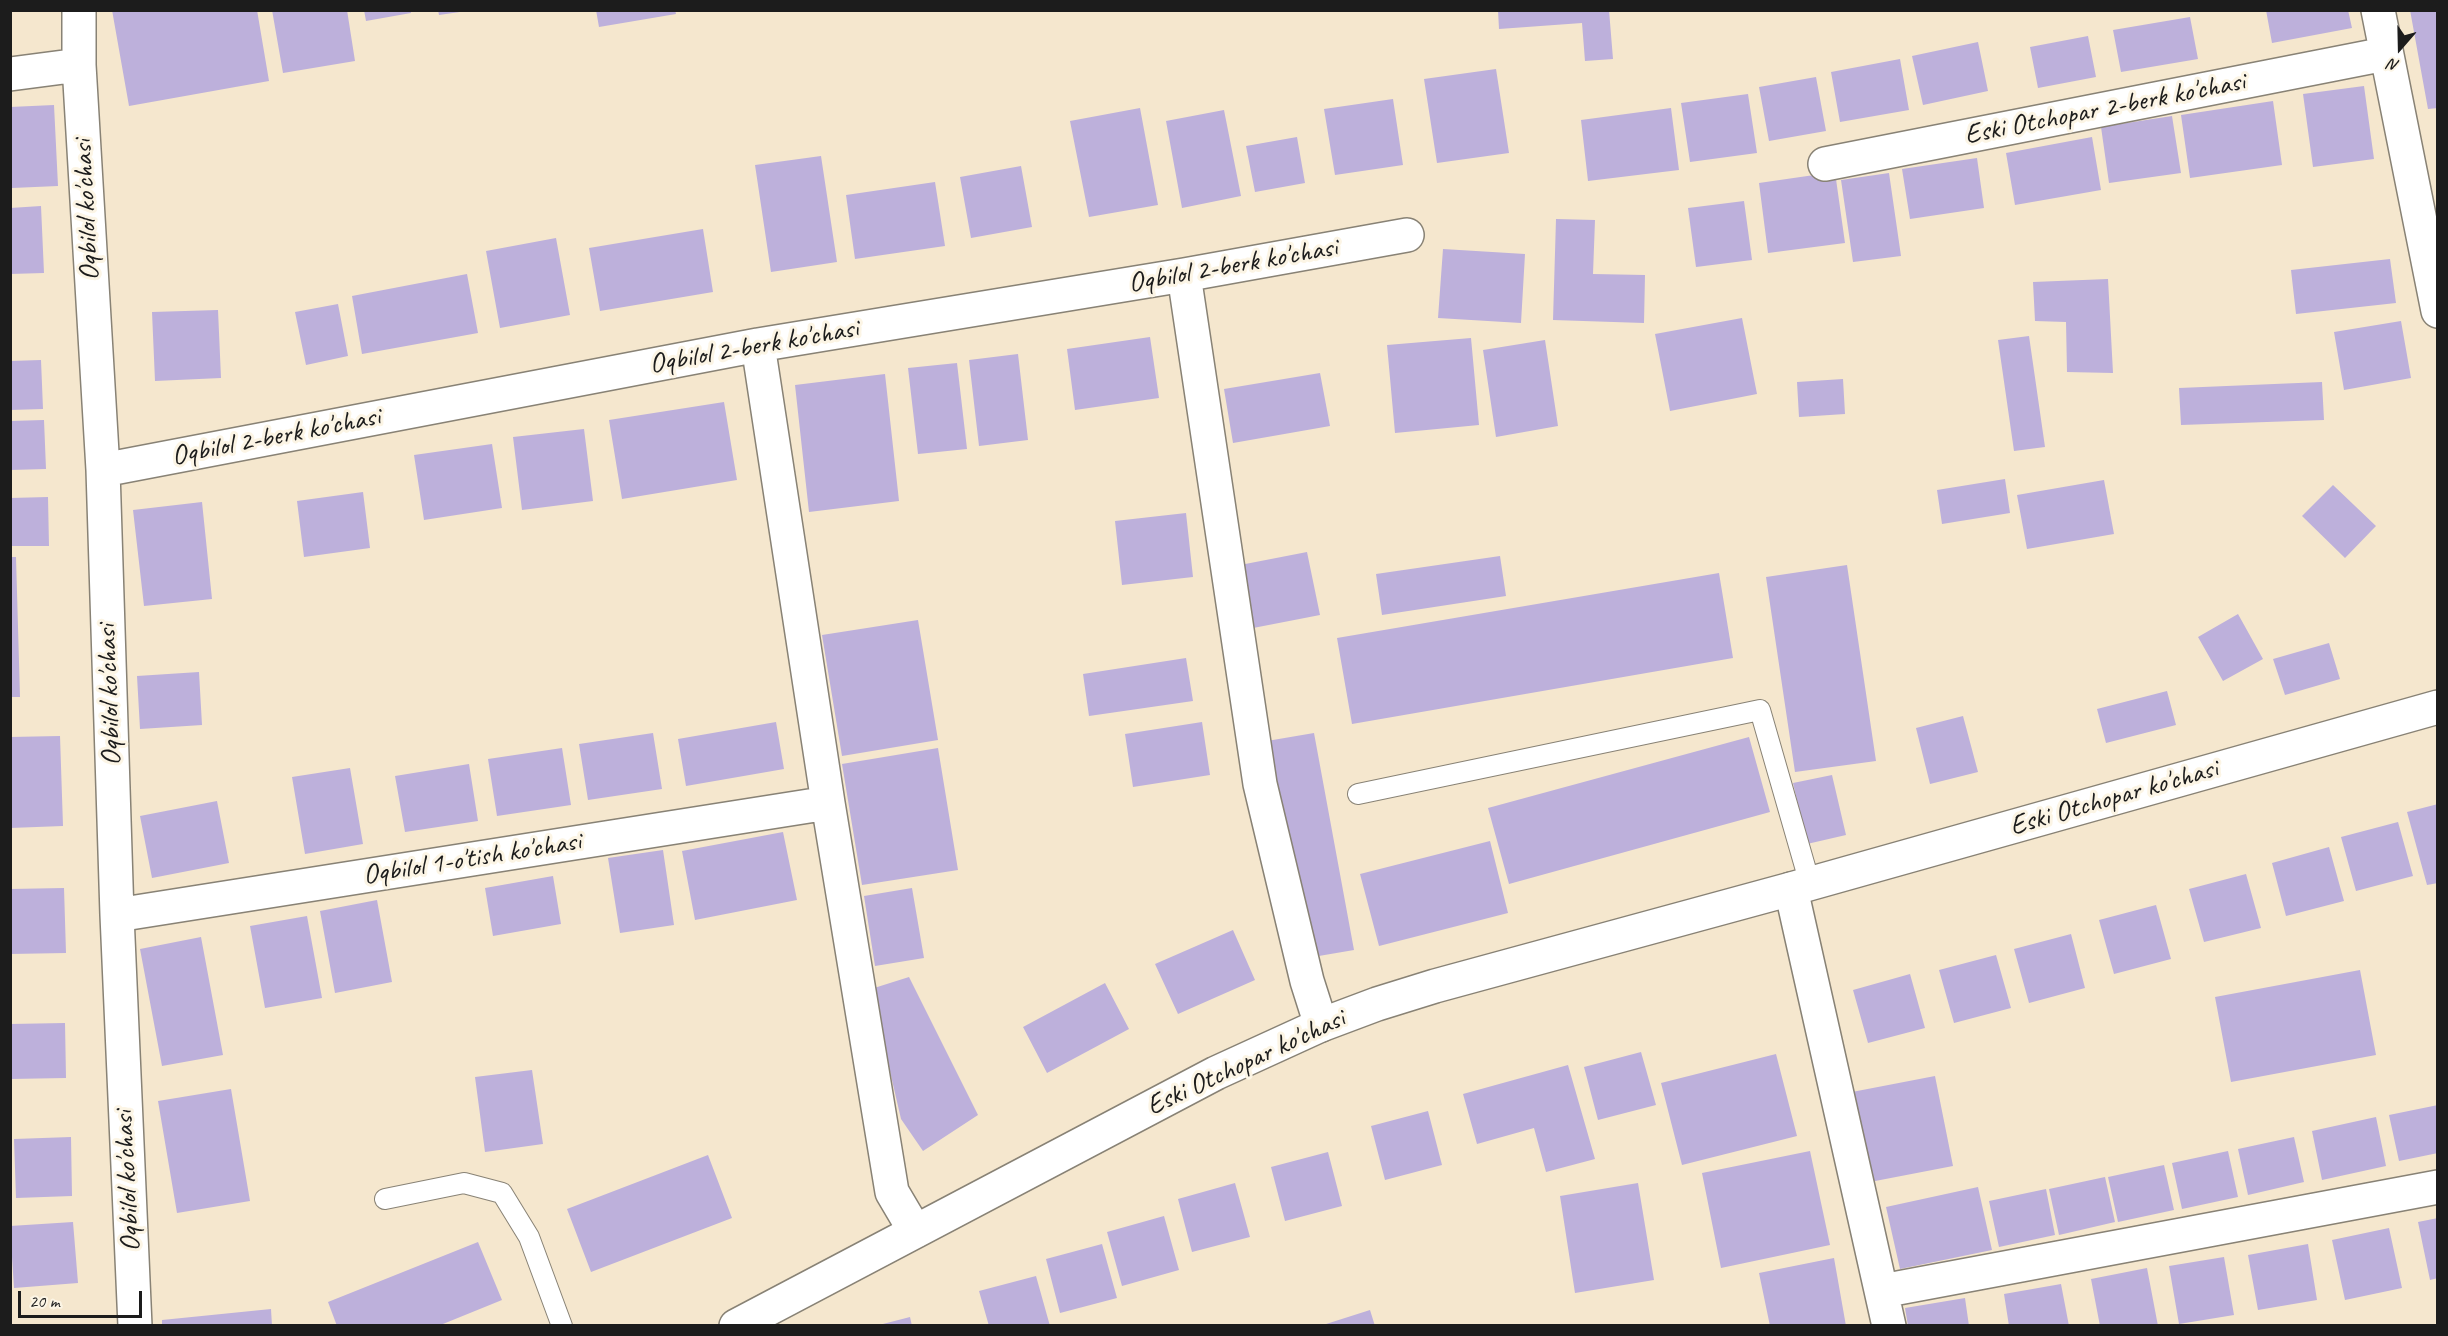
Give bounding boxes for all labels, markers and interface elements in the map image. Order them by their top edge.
north arrow [2370,18,2430,78]
text: N [2386,54,2402,76]
street label: Eski Otchopar 2-berk ko'chasi [1962,65,2248,153]
street label: Oqbilol ko'chasi [67,138,107,282]
street label: Oqbilol 2-berk ko'chasi [1126,231,1340,301]
street label: Oqbilol 2-berk ko'chasi [647,312,861,382]
street label: Oqbilol 2-berk ko'chasi [169,400,383,474]
street label: Oqbilol ko'chasi [91,624,129,766]
street label: Eski Otchopar ko'chasi [2006,752,2222,844]
street label: Oqbilol 1-o'tish ko'chasi [361,825,583,893]
street label: Eski Otchopar ko'chasi [1142,1002,1350,1124]
street label: Oqbilol ko'chasi [108,1109,148,1253]
scale bar [21,1279,146,1317]
text: 20 m [29,1290,60,1312]

